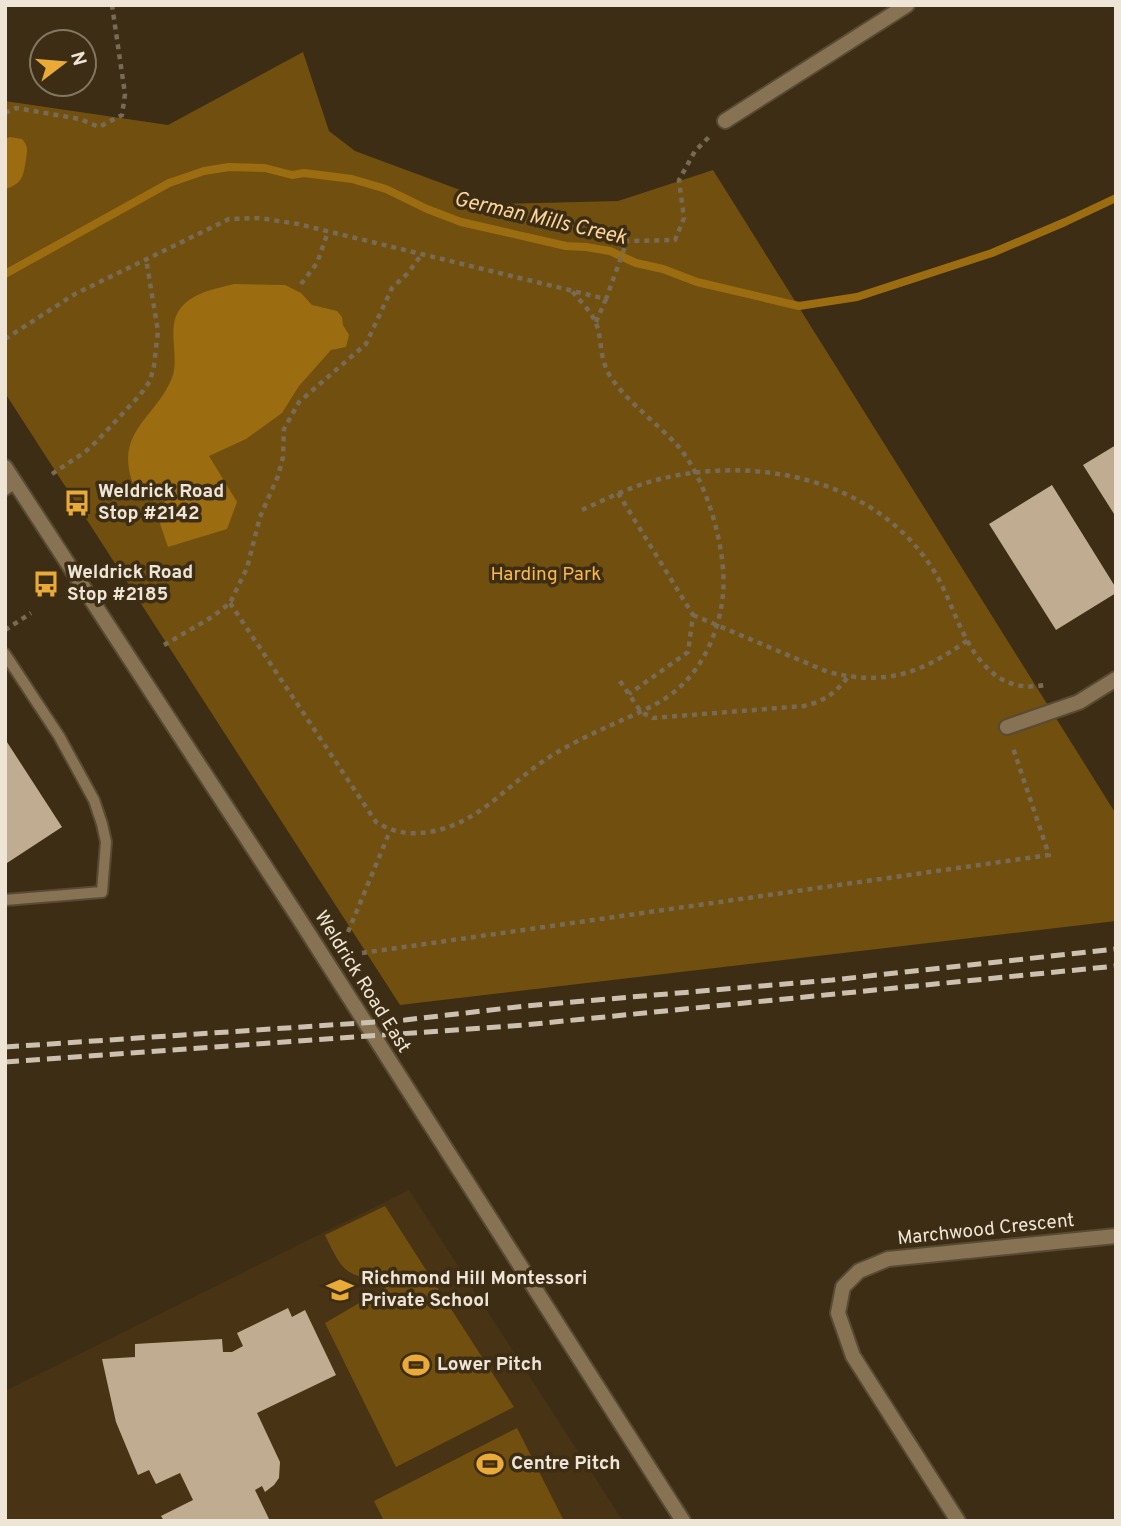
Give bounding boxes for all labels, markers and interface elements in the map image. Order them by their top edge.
north arrow [28,28,98,98]
text: N [64,49,91,69]
water label: German Mills Creek [451,186,629,252]
place label: Weldrick Road Stop #2142 [98,480,224,526]
bus stop icon: Weldrick Road Stop #2142 [62,488,92,518]
place label: Weldrick Road Stop #2185 [67,561,193,607]
park label: Harding Park [491,563,601,587]
bus stop icon: Weldrick Road Stop #2185 [31,569,61,599]
street label: Weldrick Road East [309,906,415,1058]
street label: Marchwood Crescent [896,1209,1076,1251]
place label: Richmond Hill Montessori Private School [361,1267,587,1313]
school or university icon: Richmond Hill Montessori Private School [325,1275,355,1305]
sports icon: Lower Pitch [401,1350,431,1380]
place label: Lower Pitch [437,1353,542,1377]
sports icon: Centre Pitch [475,1449,505,1479]
place label: Centre Pitch [511,1452,621,1476]

